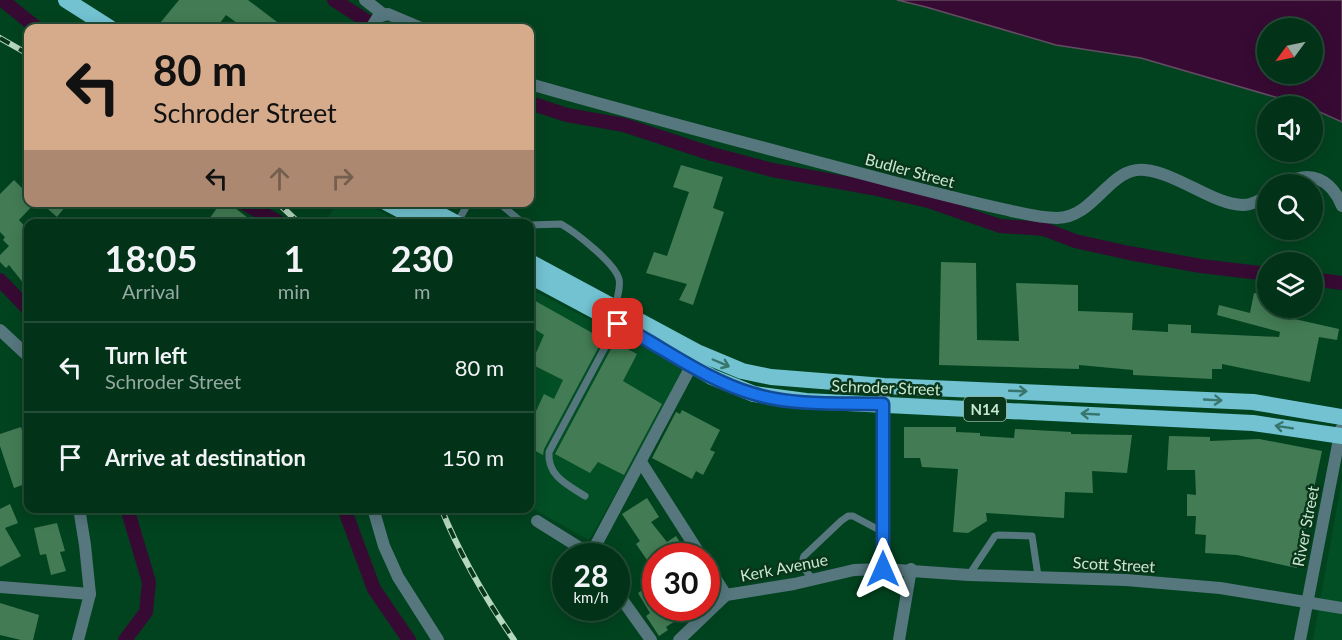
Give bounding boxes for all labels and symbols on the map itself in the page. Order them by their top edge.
north arrow [1257,18,1323,84]
street label: Budler Street [863,149,957,191]
pin [592,298,643,349]
one-way arrow [711,358,730,369]
street label: Schroder Street [831,376,941,398]
one-way arrow [1008,386,1028,397]
one-way arrow [1203,394,1222,405]
road number: N14 [964,397,1006,421]
one-way arrow [1080,409,1100,420]
one-way arrow [1275,422,1295,433]
street label: River Street [1288,484,1322,568]
position arrow [851,537,915,601]
speed limit sign: 30 [642,543,720,621]
street label: Kerk Avenue [739,549,829,585]
street label: Scott Street [1072,552,1156,576]

